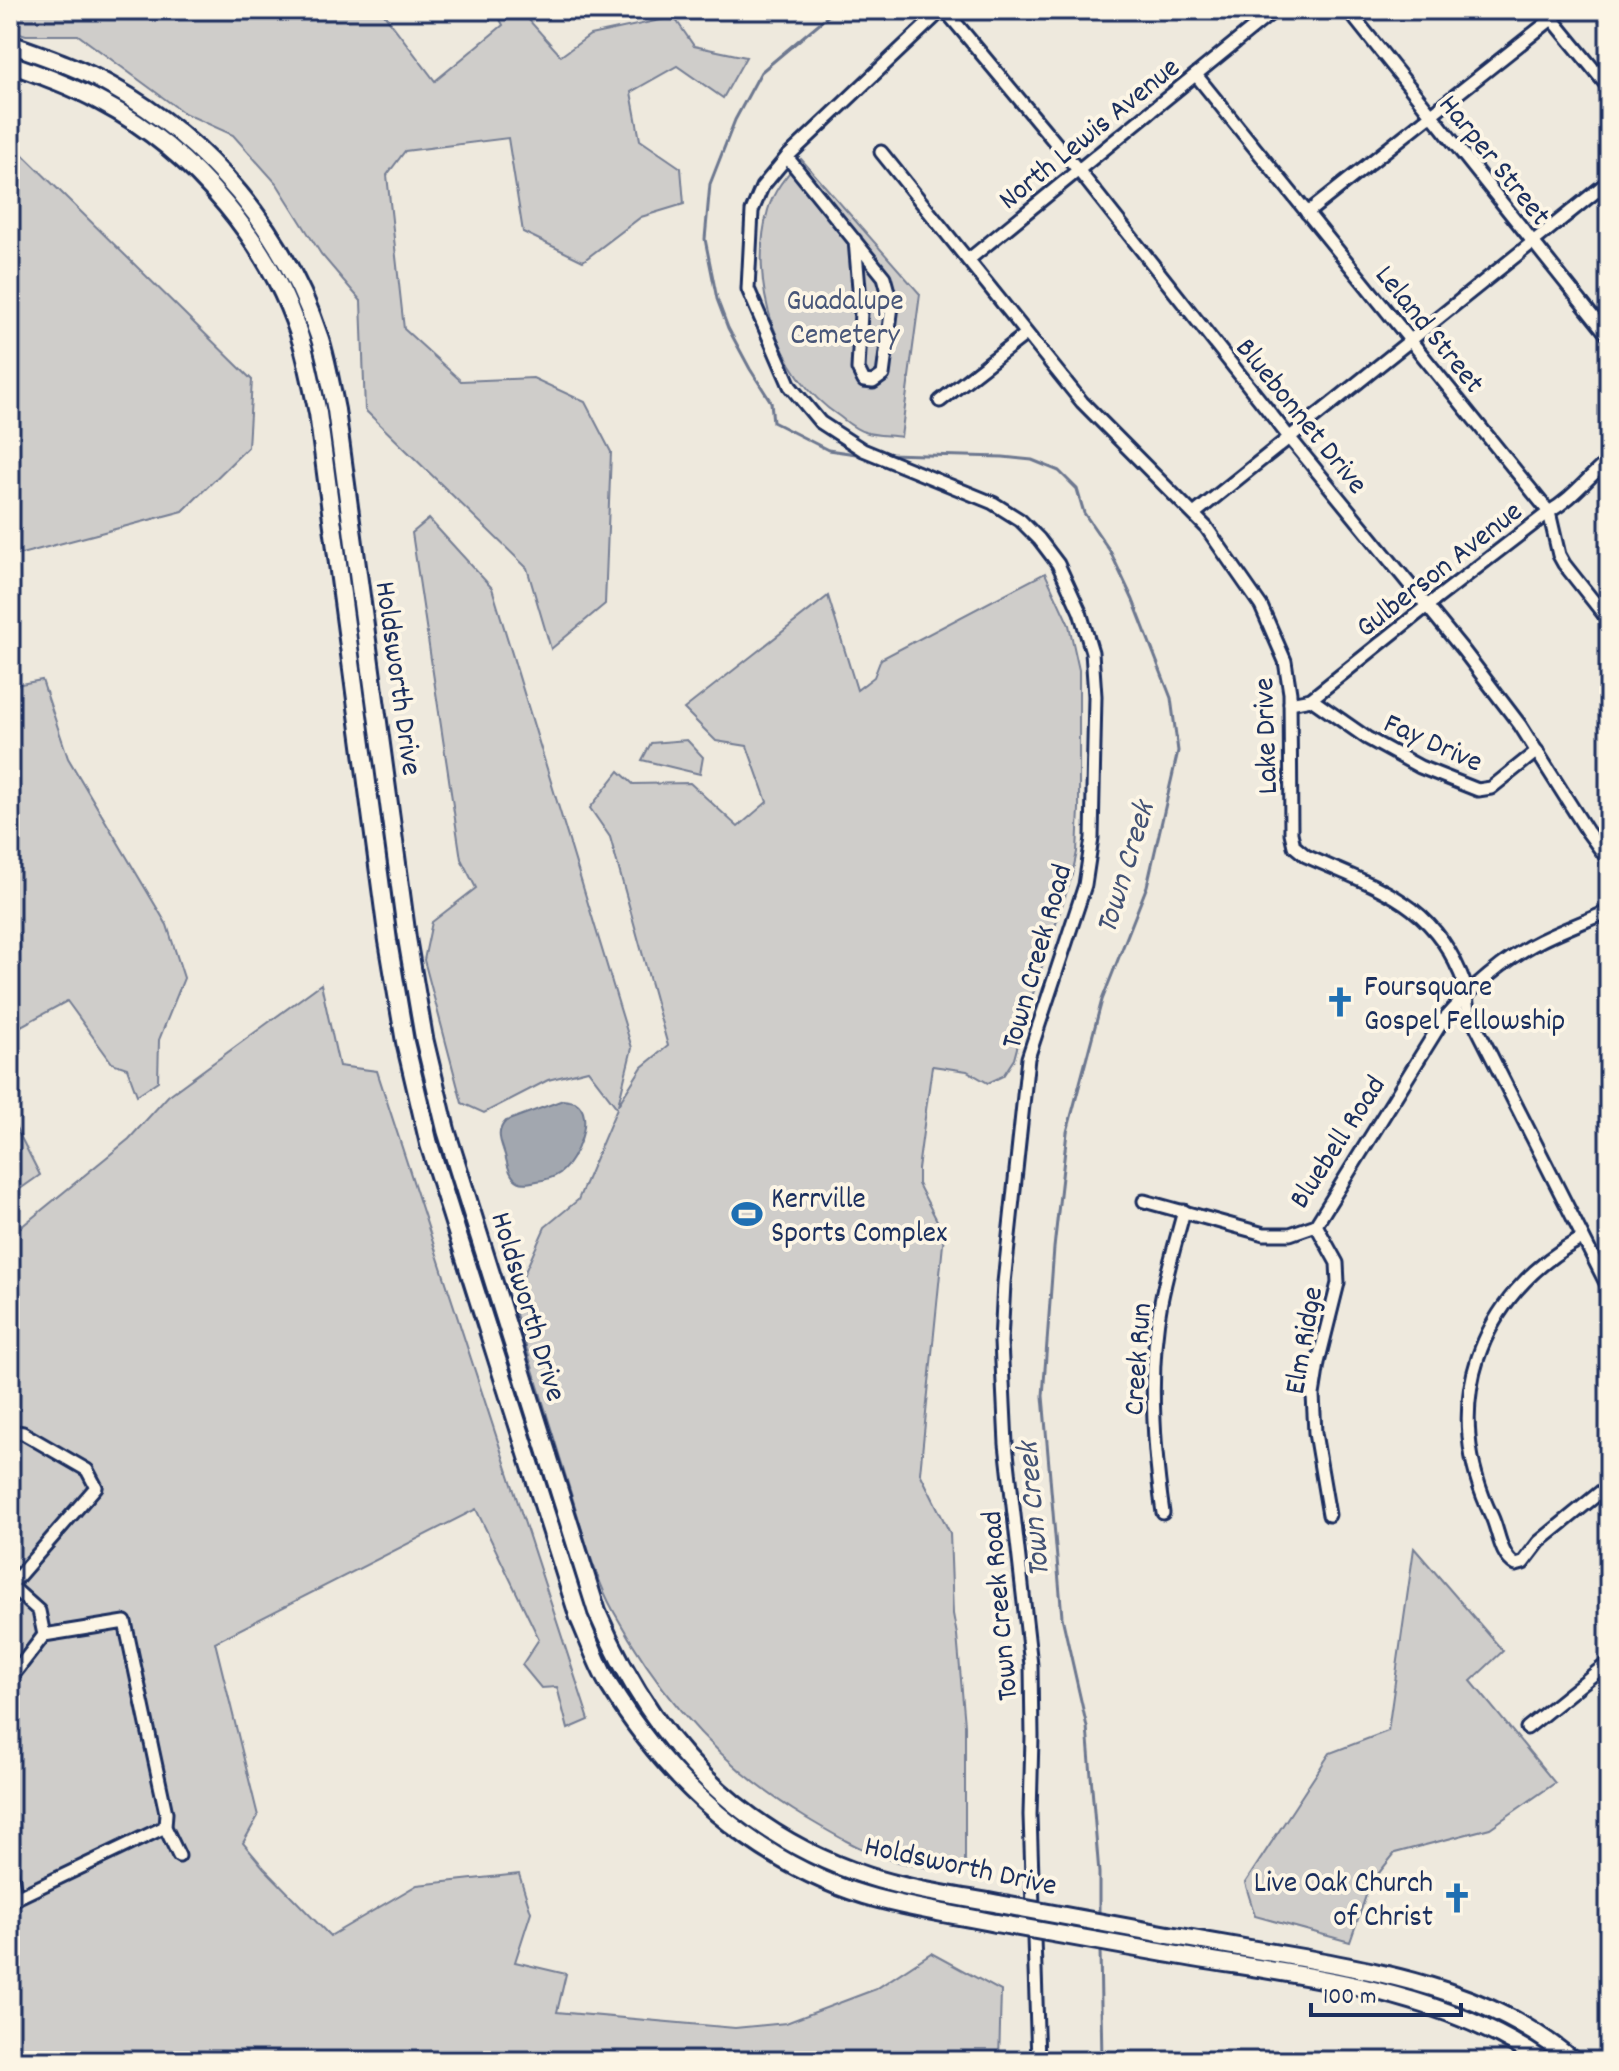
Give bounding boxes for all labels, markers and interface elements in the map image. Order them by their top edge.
street label: North Lewis Avenue [991,49,1191,222]
street label: Harper Street [1426,87,1559,237]
street label: Leland Street [1362,257,1493,404]
park label: Guadalupe Cemetery [786,282,904,359]
street label: Bluebonnet Drive [1223,330,1376,505]
street label: Gulberson Avenue [1348,493,1533,650]
street label: Holdsworth Drive [361,579,430,779]
street label: Lake Drive [1245,677,1292,795]
street label: Fay Drive [1376,704,1489,786]
water label: Town Creek [1086,794,1170,940]
street label: Town Creek Road [992,860,1086,1055]
place label: Foursquare Gospel Fellowship [1364,968,1565,1045]
church icon: Foursquare Gospel Fellowship [1323,985,1357,1019]
street label: Bluebell Road [1281,1068,1399,1218]
place label: Kerrville Sports Complex [771,1180,947,1257]
sports icon: Kerrville Sports Complex [730,1197,764,1231]
street label: Holdsworth Drive [477,1207,575,1407]
street label: Elm Ridge [1276,1283,1337,1398]
street label: Creek Run [1115,1301,1166,1417]
water label: Town Creek [1007,1437,1065,1579]
street label: Town Creek Road [973,1509,1032,1702]
street label: Holdsworth Drive [860,1827,1060,1910]
place label: Live Oak Church of Christ [1254,1864,1433,1941]
church icon: Live Oak Church of Christ [1440,1881,1474,1915]
scale bar [1311,1967,1461,2017]
text: 100 m [1323,1981,1376,2015]

